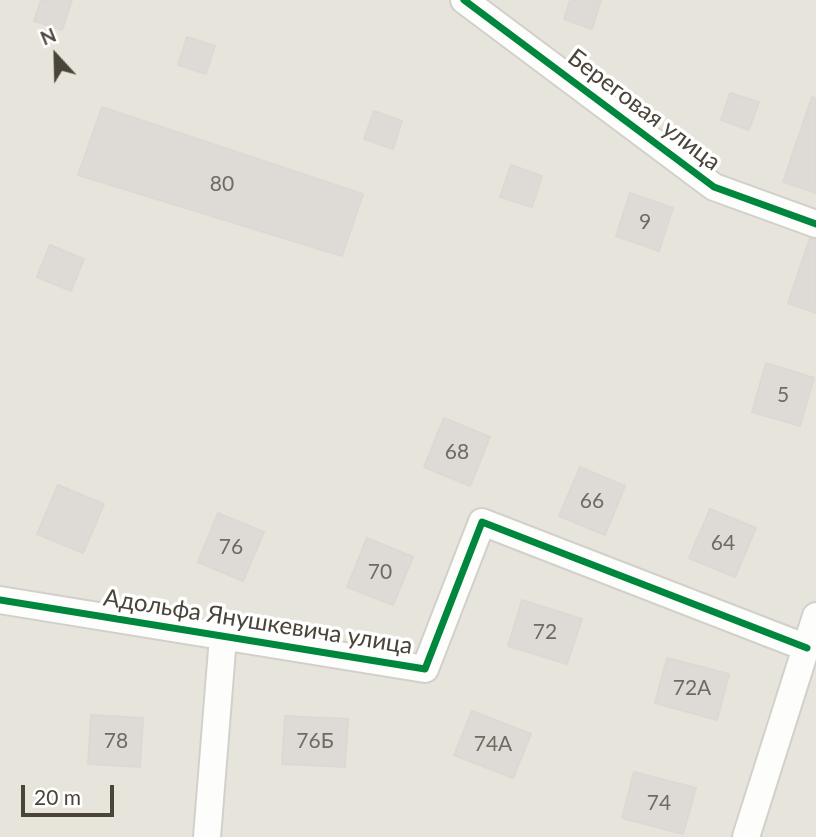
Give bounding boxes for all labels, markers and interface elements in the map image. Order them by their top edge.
north arrow [21,21,91,91]
text: N [37,23,59,49]
street label: Береговая улица [562,43,726,177]
house number: 80 [210,171,234,197]
house number: 9 [639,209,651,235]
house number: 5 [777,382,789,408]
house number: 68 [445,439,469,465]
house number: 66 [580,488,604,514]
house number: 64 [711,530,735,556]
house number: 76 [219,534,243,560]
house number: 70 [368,559,392,585]
street label: Адольфа Янушкевича улица [101,583,415,661]
house number: 72 [533,619,557,645]
house number: 72А [673,675,711,701]
house number: 78 [104,728,128,754]
house number: 76Б [296,728,334,754]
house number: 74А [474,731,512,757]
scale bar [24,770,117,814]
text: 20 m [34,784,81,809]
house number: 74 [647,790,671,816]

